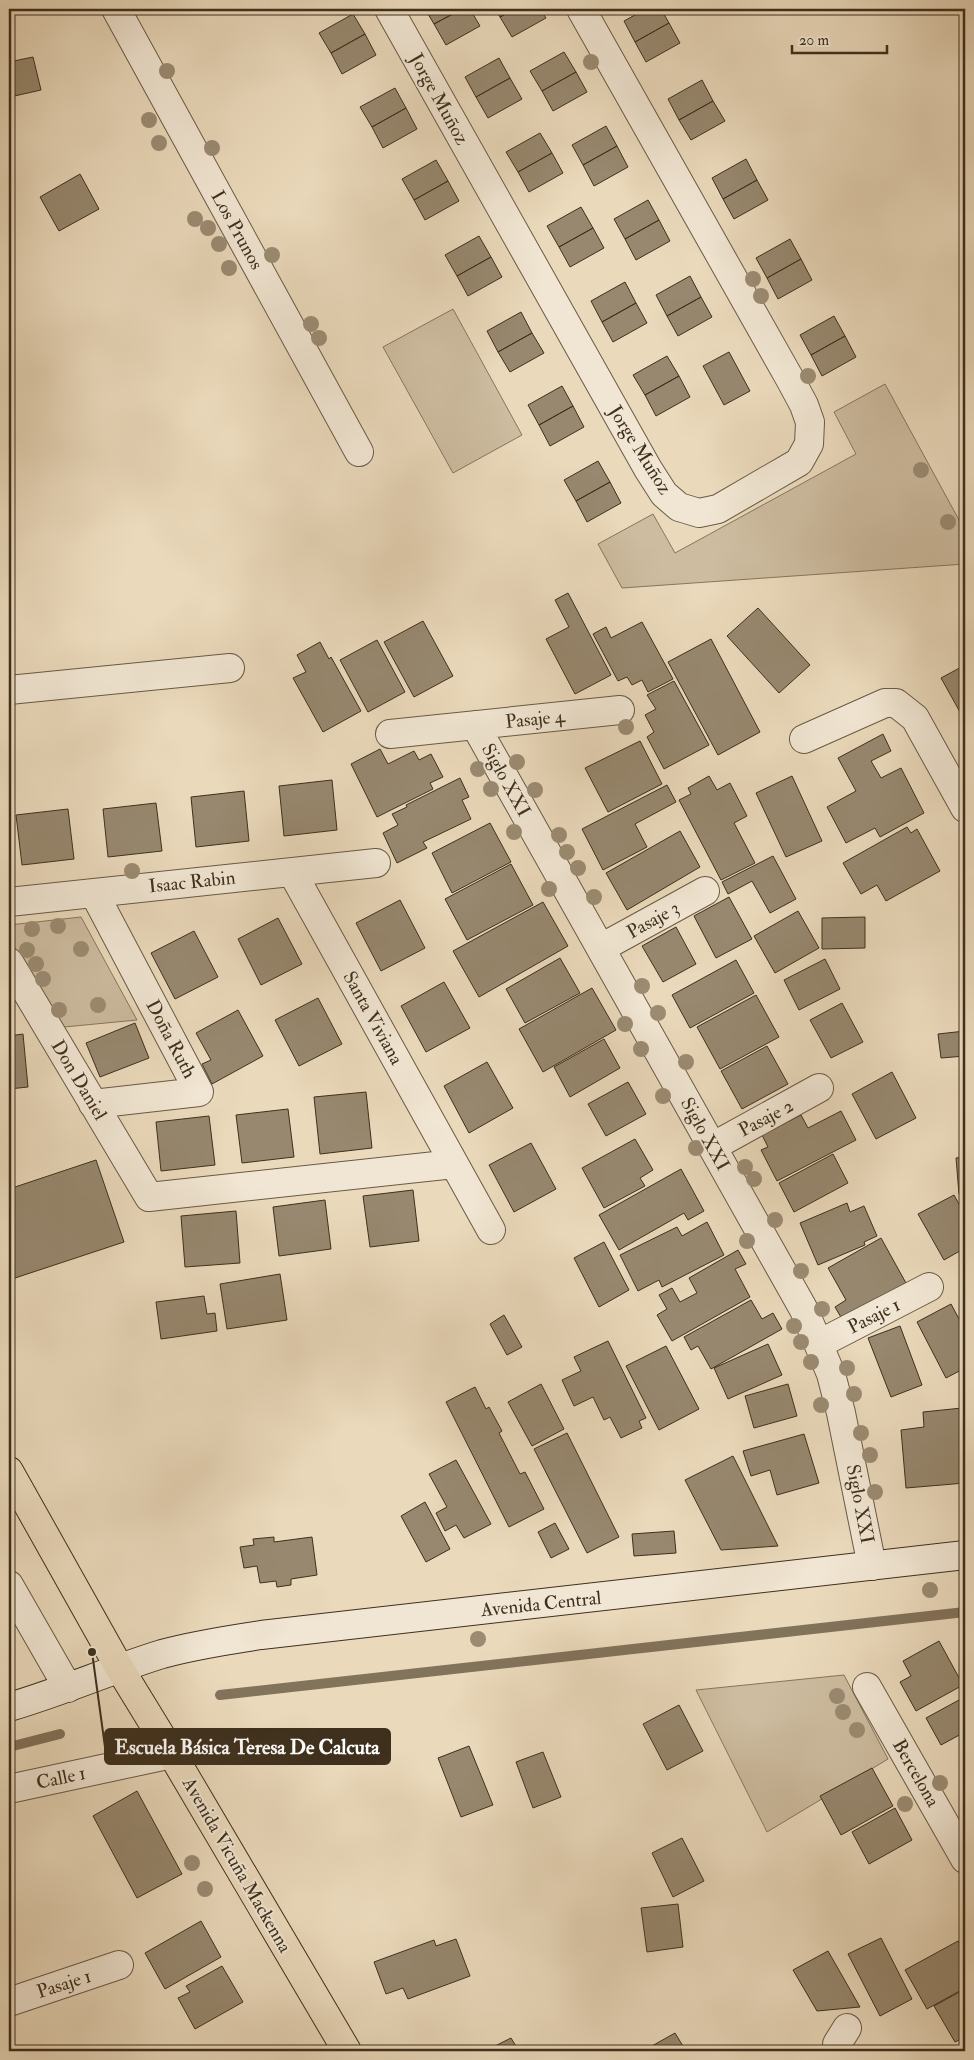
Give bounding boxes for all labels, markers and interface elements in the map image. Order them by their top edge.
scale bar [792,22,886,54]
text: 20 m [799,31,829,50]
street label: Jorge Muñoz [404,48,474,149]
street label: Los Prunos [205,186,269,274]
street label: Jorge Muñoz [603,400,677,499]
street label: Pasaje 4 [504,704,567,734]
street label: Siglo XXI [476,739,536,821]
street label: Isaac Rabin [147,865,237,898]
street label: Pasaje 3 [623,896,683,944]
street label: Santa Viviana [338,967,409,1069]
street label: Doña Ruth [140,996,202,1082]
street label: Don Daniel [46,1036,112,1125]
street label: Siglo XXI [675,1093,735,1175]
street label: Pasaje 2 [734,1094,798,1142]
street label: Pasaje 1 [844,1293,904,1339]
street label: Siglo XXI [841,1462,879,1546]
street label: Avenida Central [479,1586,603,1622]
callout: Escuela Básica Teresa De Calcuta [105,1729,390,1764]
text: Escuela Básica Teresa De Calcuta [115,1735,380,1760]
street label: Bercelona [887,1735,945,1811]
street label: Calle 1 [34,1761,88,1795]
street label: Avenida Vicuña Mackenna [176,1772,297,1957]
street label: Pasaje 1 [34,1964,94,2004]

